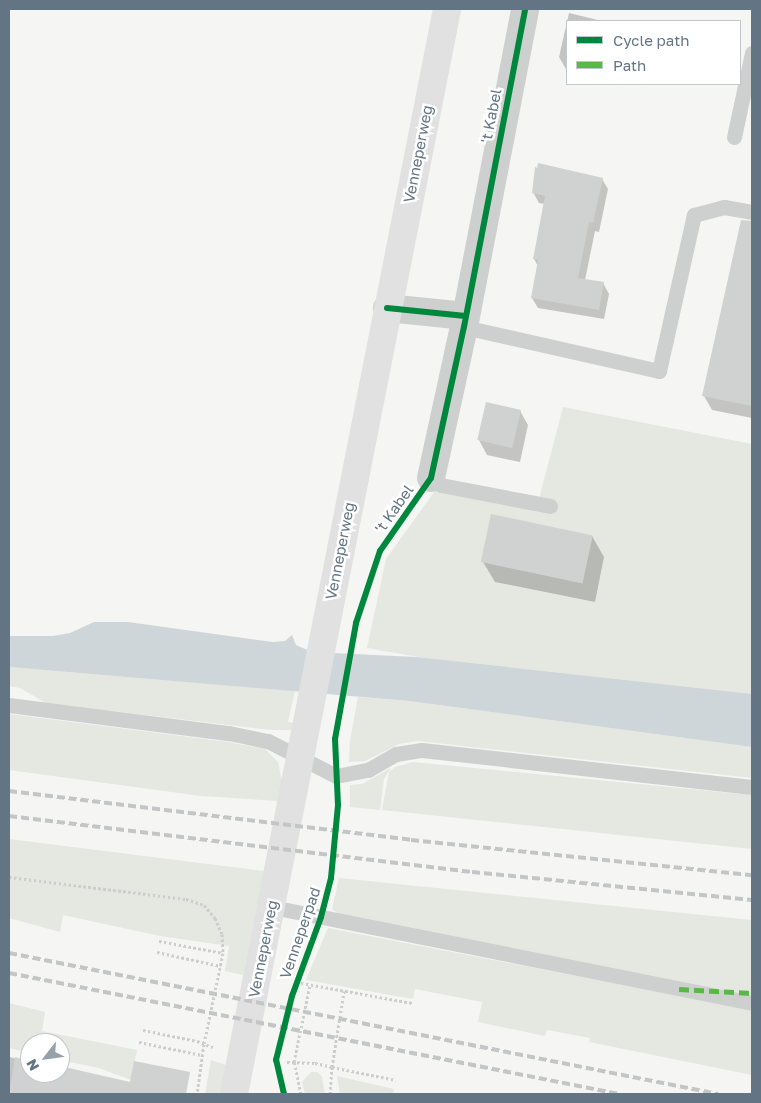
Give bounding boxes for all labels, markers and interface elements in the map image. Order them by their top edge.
legend [566,20,741,85]
text: Cycle path [613,31,689,49]
text: Path [613,56,646,74]
street label: 't Kabel [477,87,505,145]
street label: Venneperweg [400,104,436,204]
street label: 't Kabel [371,481,417,537]
street label: Venneperweg [322,501,358,601]
street label: Venneperpad [276,885,324,981]
street label: Venneperweg [245,899,281,999]
north arrow [20,1033,70,1083]
text: N [22,1056,42,1074]

